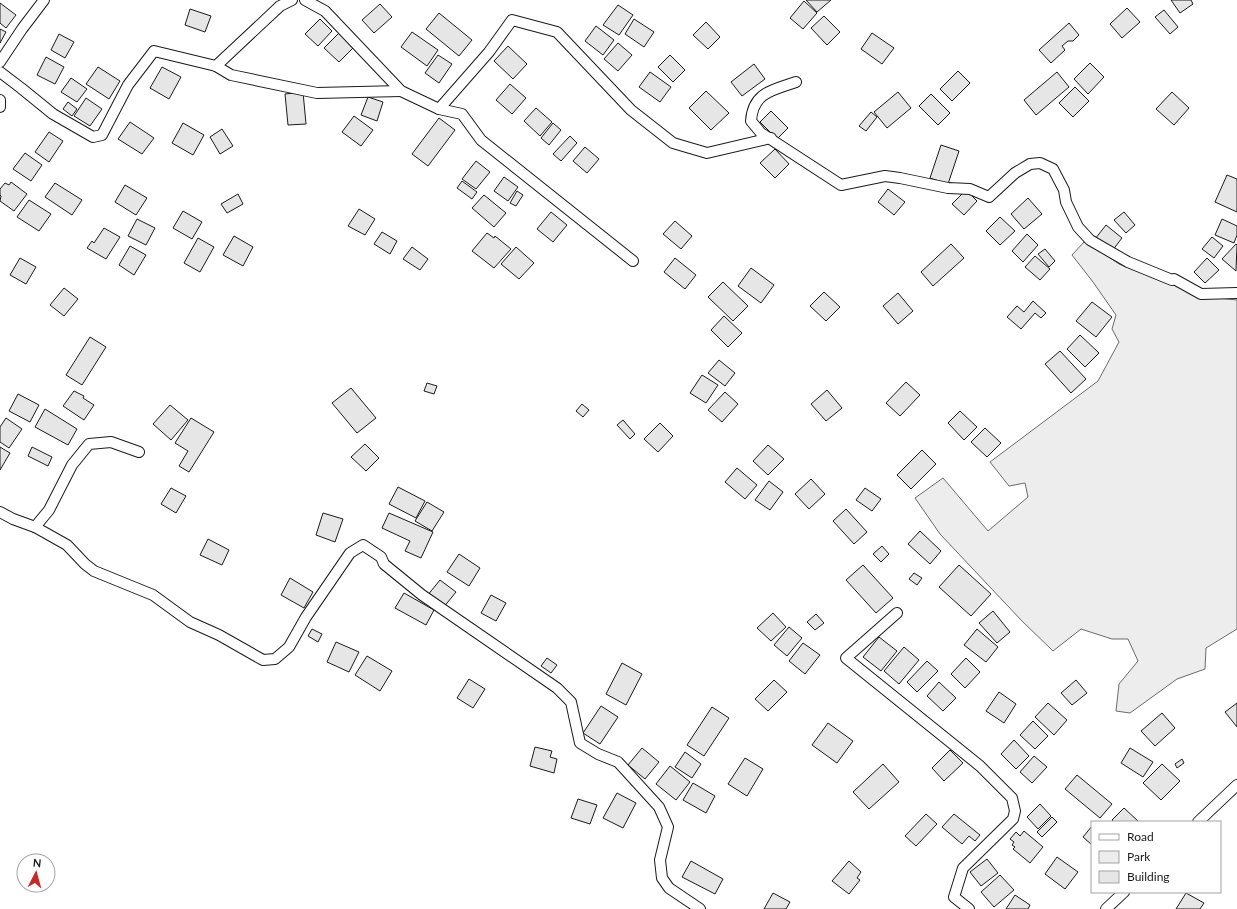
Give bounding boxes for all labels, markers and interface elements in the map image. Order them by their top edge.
legend [1091,821,1221,893]
text: Road [1127,829,1154,844]
text: Park [1127,849,1151,864]
north arrow [16,853,56,893]
text: N [32,856,42,869]
text: Building [1127,869,1170,884]

